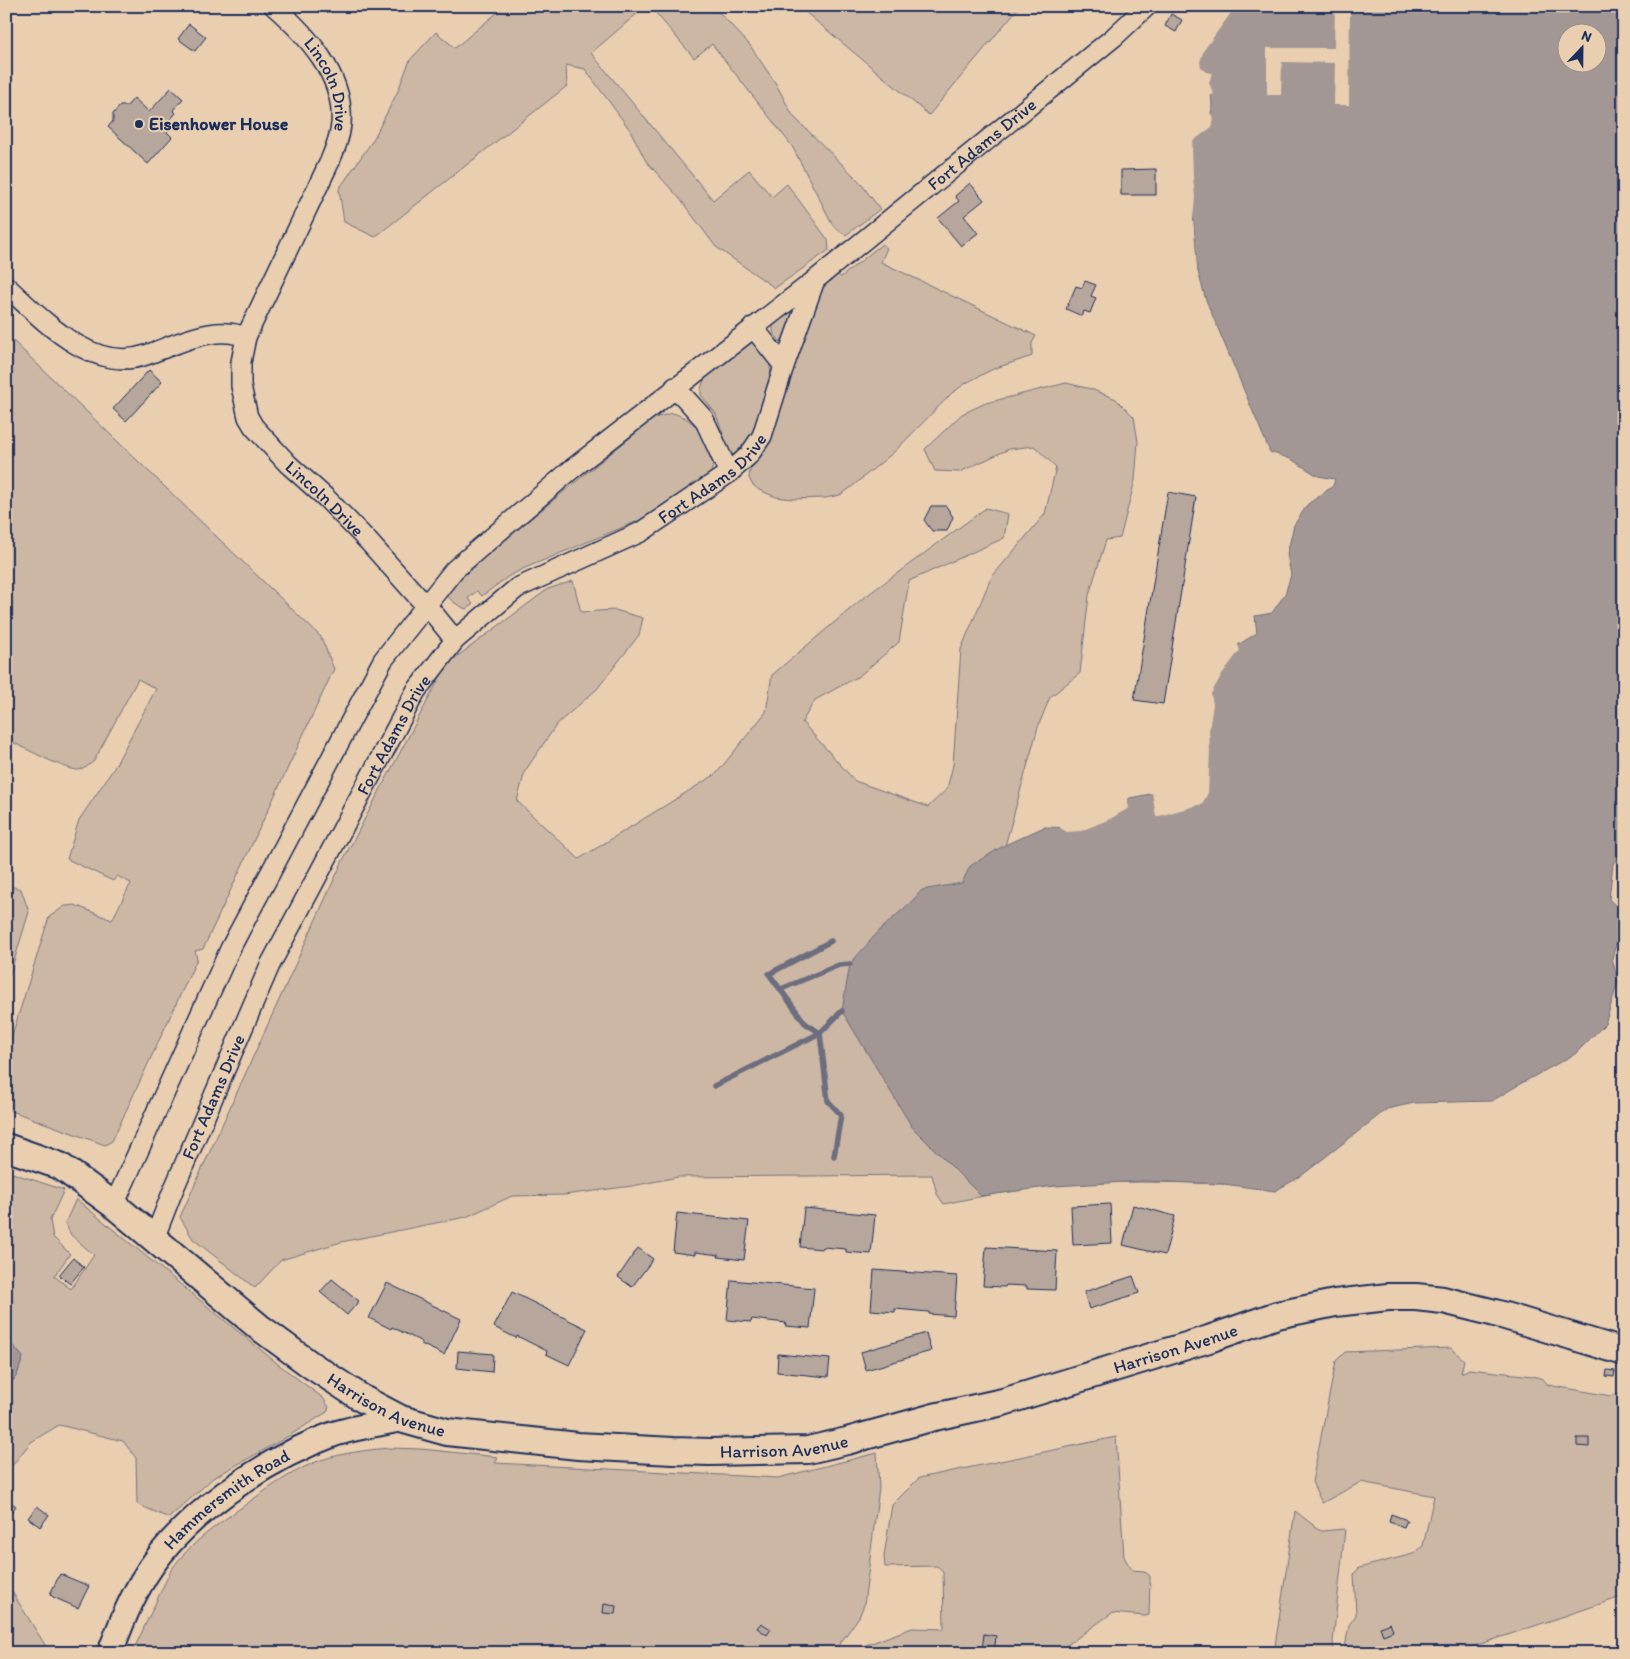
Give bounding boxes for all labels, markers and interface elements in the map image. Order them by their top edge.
north arrow [1558,22,1608,72]
text: N [1579,27,1594,46]
street label: Lincoln Drive [299,33,352,133]
street label: Fort Adams Drive [923,94,1041,195]
place label: Eisenhower House [149,113,289,135]
marker: Eisenhower House [133,118,145,130]
street label: Fort Adams Drive [654,429,772,528]
street label: Lincoln Drive [281,456,369,541]
street label: Fort Adams Drive [352,670,436,799]
street label: Fort Adams Drive [177,1031,250,1163]
street label: Harrison Avenue [1111,1319,1241,1379]
street label: Harrison Avenue [323,1368,448,1442]
street label: Harrison Avenue [720,1430,850,1463]
street label: Hammersmith Road [159,1444,294,1554]

